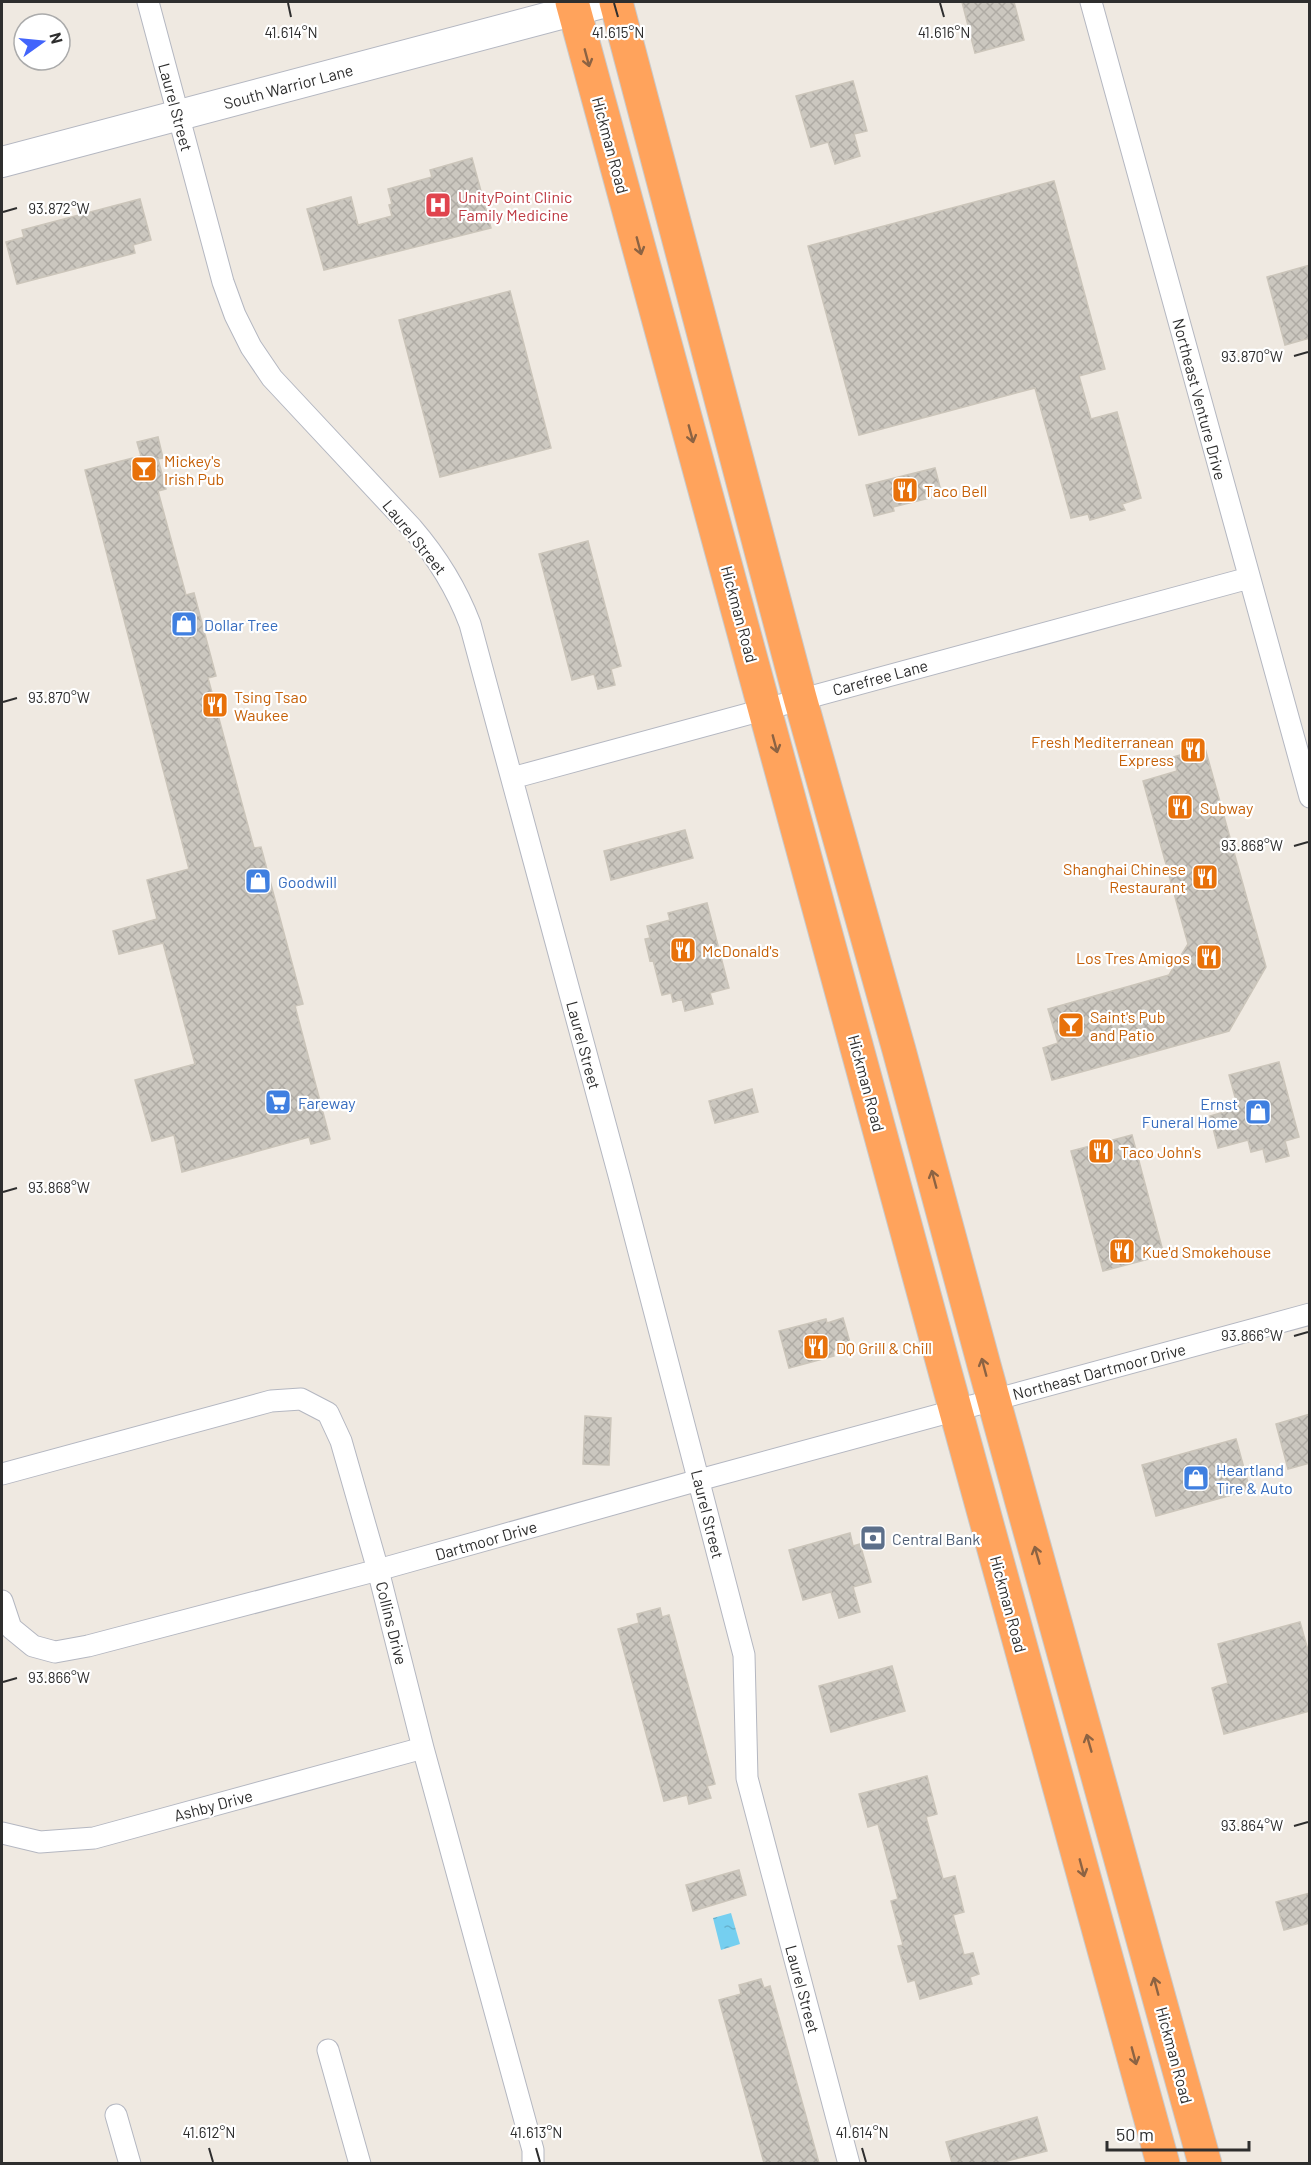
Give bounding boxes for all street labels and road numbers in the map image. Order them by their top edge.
street label: South Warrior Lane [221,60,355,112]
street label: Laurel Street [155,61,197,153]
street label: Hickman Road [589,94,633,196]
street label: Northeast Venture Drive [1169,316,1231,482]
street label: Laurel Street [379,496,451,578]
street label: Hickman Road [718,563,762,665]
street label: Carefree Lane [830,655,930,699]
street label: Laurel Street [563,999,605,1091]
street label: Hickman Road [845,1032,889,1134]
street label: Northeast Dartmoor Drive [1010,1339,1188,1403]
street label: Laurel Street [688,1468,728,1560]
street label: Dartmoor Drive [433,1516,539,1564]
street label: Hickman Road [987,1553,1031,1655]
street label: Collins Drive [372,1579,412,1667]
street label: Ashby Drive [171,1785,255,1825]
street label: Laurel Street [782,1943,824,2035]
street label: Hickman Road [1153,2004,1197,2106]

